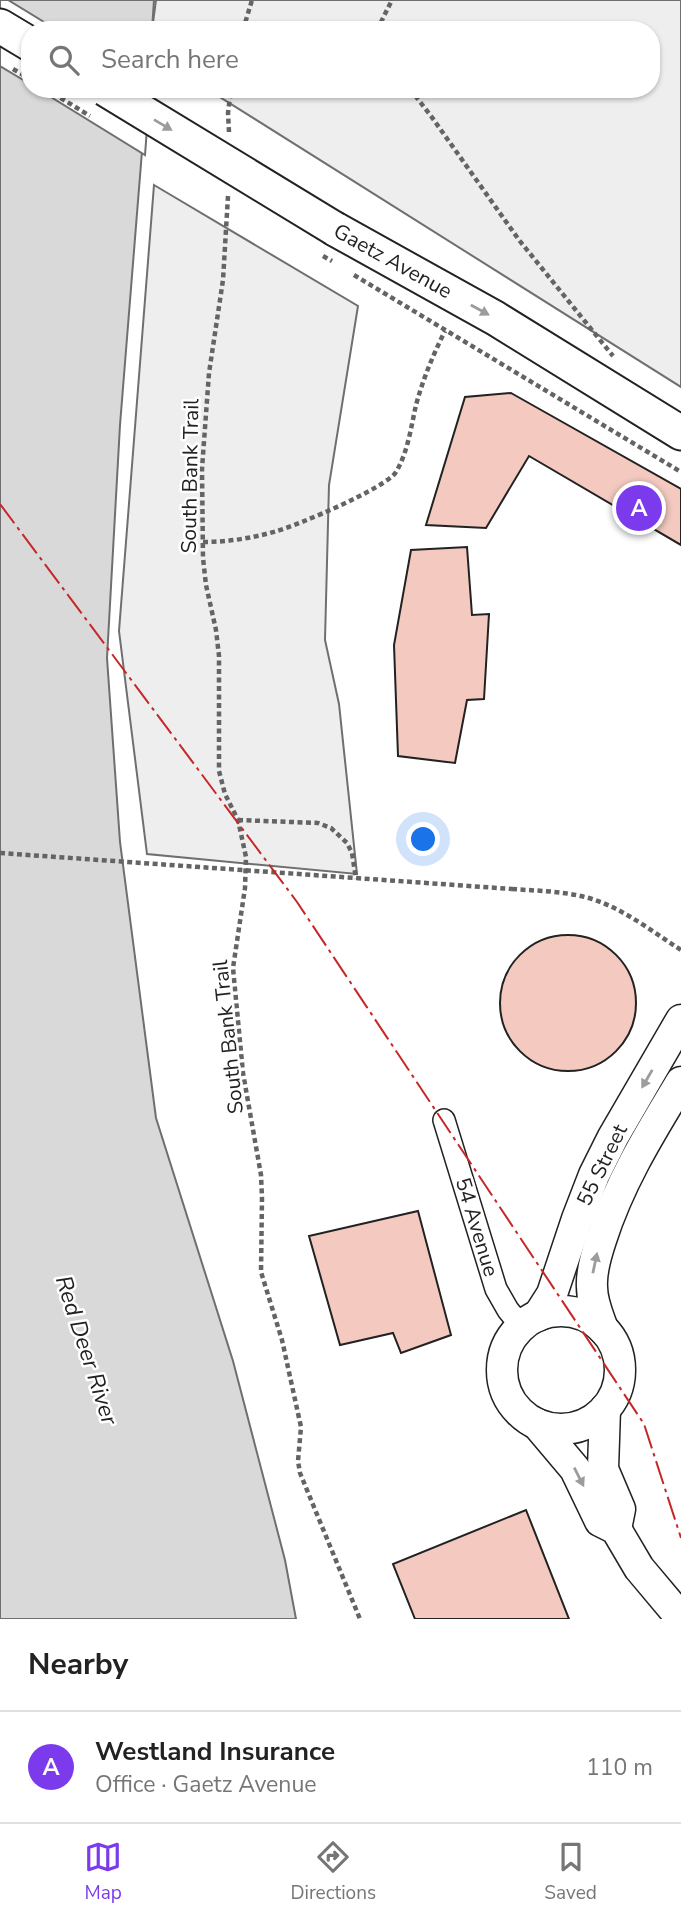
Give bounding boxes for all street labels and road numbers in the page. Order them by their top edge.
street label: Gaetz Avenue [329,217,457,305]
street label: South Bank Trail [175,398,205,554]
street label: South Bank Trail [206,958,250,1115]
street label: 55 Street [570,1119,634,1211]
street label: 54 Avenue [449,1174,505,1280]

